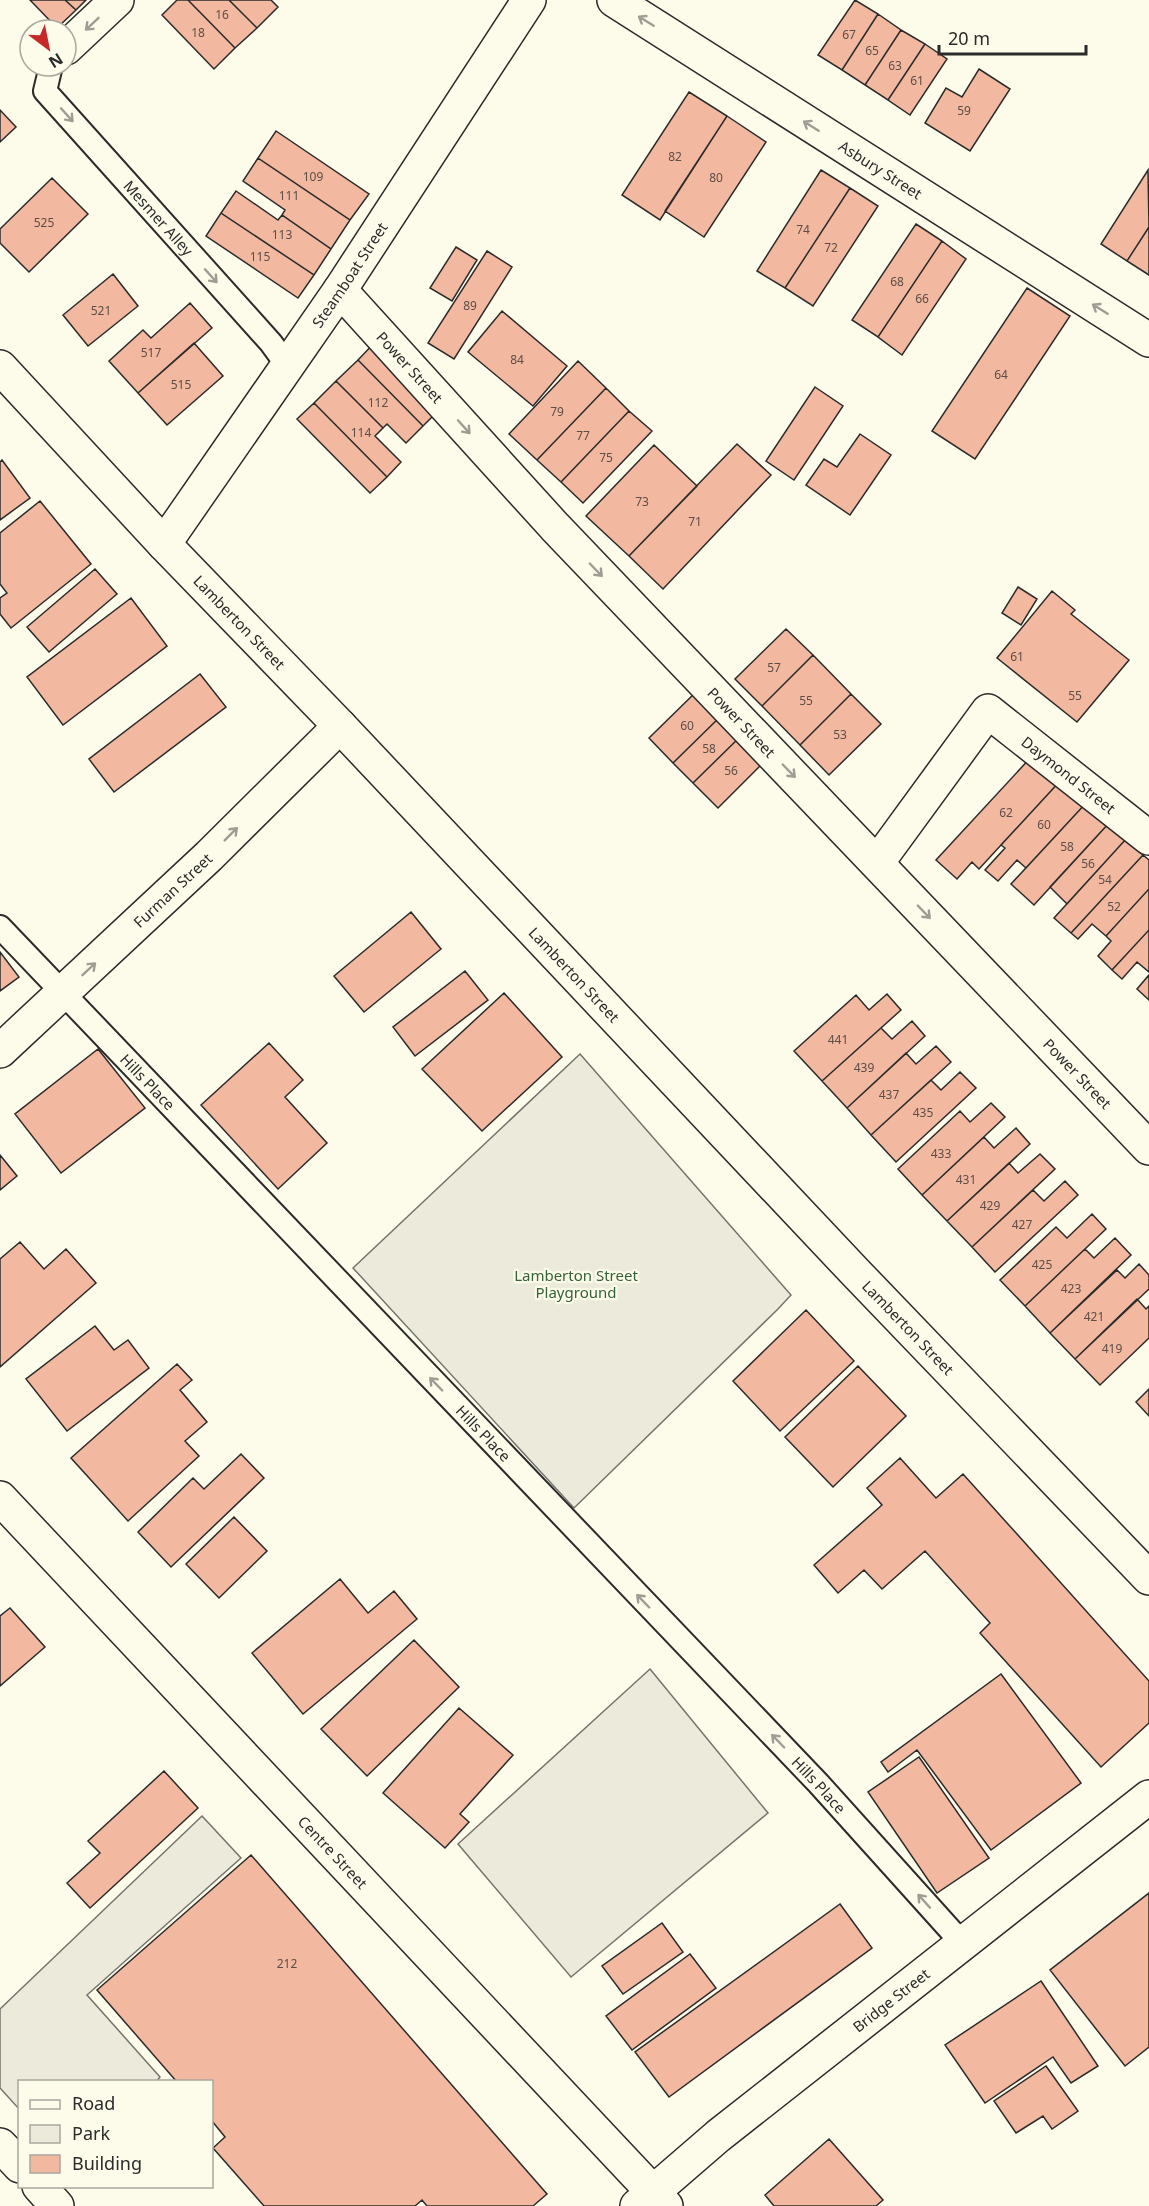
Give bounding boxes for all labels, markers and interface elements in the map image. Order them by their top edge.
house number: 16 [215,6,229,23]
one-way arrow [639,15,655,27]
one-way arrow [84,17,99,31]
north arrow [18,18,78,78]
scale bar [939,18,1086,56]
house number: 18 [191,24,205,41]
house number: 67 [842,26,856,43]
text: 20 m [948,26,990,50]
house number: 65 [865,42,879,59]
text: N [45,48,67,73]
house number: 63 [888,57,902,74]
house number: 61 [910,72,924,89]
house number: 59 [957,102,971,119]
one-way arrow [60,108,74,123]
one-way arrow [803,119,820,131]
street label: Asbury Street [835,136,927,204]
house number: 82 [668,148,682,165]
house number: 109 [303,168,323,185]
house number: 80 [709,169,723,186]
street label: Mesmer Alley [120,176,198,260]
house number: 111 [279,187,299,204]
house number: 525 [34,214,54,231]
street label: Steamboat Street [307,218,392,331]
house number: 74 [796,221,810,238]
house number: 113 [272,226,292,243]
house number: 72 [824,239,838,256]
house number: 115 [250,248,270,265]
one-way arrow [204,269,218,284]
house number: 68 [890,273,904,290]
house number: 66 [915,290,929,307]
house number: 89 [463,297,477,314]
house number: 521 [91,302,111,319]
one-way arrow [1092,303,1108,315]
street label: Power Street [372,327,448,408]
house number: 517 [141,344,161,361]
house number: 84 [510,351,524,368]
house number: 64 [994,366,1008,383]
house number: 515 [171,376,191,393]
house number: 112 [368,394,388,411]
house number: 79 [550,403,564,420]
one-way arrow [457,419,471,434]
house number: 114 [351,424,371,441]
house number: 77 [576,427,590,444]
house number: 75 [599,449,613,466]
house number: 73 [635,493,649,510]
house number: 71 [688,513,702,530]
one-way arrow [589,562,604,577]
street label: Lamberton Street [189,571,290,674]
house number: 61 [1010,648,1024,665]
house number: 57 [767,659,781,676]
street label: Power Street [703,683,780,762]
house number: 55 [1068,687,1082,704]
house number: 55 [799,692,813,709]
house number: 60 [680,717,694,734]
house number: 53 [833,726,847,743]
street label: Daymond Street [1018,731,1120,818]
house number: 58 [702,740,716,757]
house number: 56 [724,762,738,779]
one-way arrow [782,764,796,779]
house number: 62 [999,804,1013,821]
house number: 60 [1037,816,1051,833]
one-way arrow [223,827,238,842]
house number: 58 [1060,838,1074,855]
street label: Furman Street [129,848,217,932]
house number: 56 [1081,855,1095,872]
house number: 54 [1098,871,1112,888]
house number: 52 [1107,898,1121,915]
one-way arrow [917,905,931,920]
street label: Lamberton Street [525,923,625,1027]
one-way arrow [82,961,97,976]
house number: 441 [828,1031,848,1048]
street label: Power Street [1039,1034,1116,1113]
street label: Hills Place [116,1049,180,1114]
house number: 439 [854,1059,874,1076]
house number: 437 [879,1086,899,1103]
house number: 435 [913,1104,933,1121]
house number: 433 [931,1145,951,1162]
house number: 431 [956,1171,976,1188]
house number: 429 [980,1197,1000,1214]
house number: 427 [1012,1216,1032,1233]
house number: 425 [1032,1256,1052,1273]
park label: Lamberton Street Playground [514,1265,638,1302]
street label: Lamberton Street [858,1276,959,1379]
house number: 423 [1061,1280,1081,1297]
house number: 421 [1084,1308,1104,1325]
house number: 419 [1102,1340,1122,1357]
one-way arrow [428,1376,443,1391]
street label: Hills Place [452,1401,515,1466]
one-way arrow [636,1593,650,1608]
one-way arrow [770,1734,785,1749]
street label: Hills Place [788,1752,850,1818]
street label: Centre Street [294,1811,372,1893]
one-way arrow [917,1893,931,1908]
house number: 212 [277,1955,297,1972]
street label: Bridge Street [848,1963,934,2037]
legend [18,2080,213,2188]
text: Road [72,2091,115,2115]
text: Park [72,2121,110,2145]
text: Building [72,2151,142,2175]

